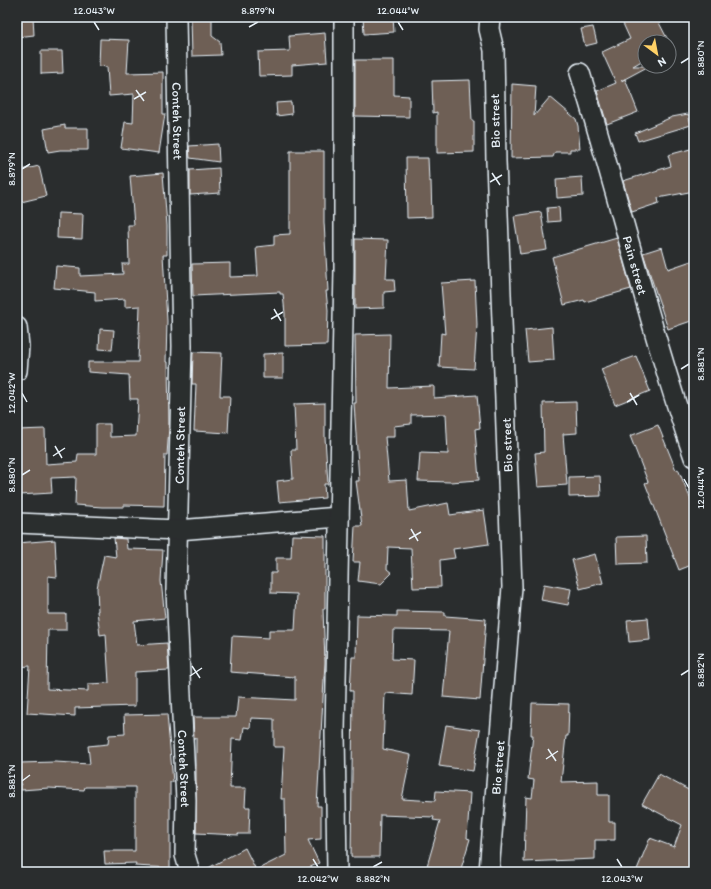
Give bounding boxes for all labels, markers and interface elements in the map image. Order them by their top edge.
text: 12.043°W [73,4,115,17]
text: 8.879°N [241,4,275,17]
text: 12.044°W [377,4,419,17]
north arrow [637,34,677,74]
text: 8.880°N [694,40,707,75]
text: N [655,55,669,70]
street label: Conteh Street [170,82,186,160]
street label: Bio street [487,94,503,148]
text: 8.879°N [5,152,18,186]
street label: Pain street [620,234,651,297]
text: 8.881°N [694,347,707,381]
text: 12.042°W [5,372,18,414]
street label: Conteh Street [172,406,188,484]
street label: Bio street [499,417,515,472]
text: 8.880°N [5,457,18,492]
text: 12.044°W [694,467,707,509]
text: 8.882°N [694,653,707,687]
street label: Conteh Street [175,729,194,808]
street label: Bio street [488,739,507,795]
text: 8.881°N [5,764,18,798]
text: 12.042°W [297,872,339,885]
text: 8.882°N [356,872,390,885]
text: 12.043°W [601,872,643,885]

